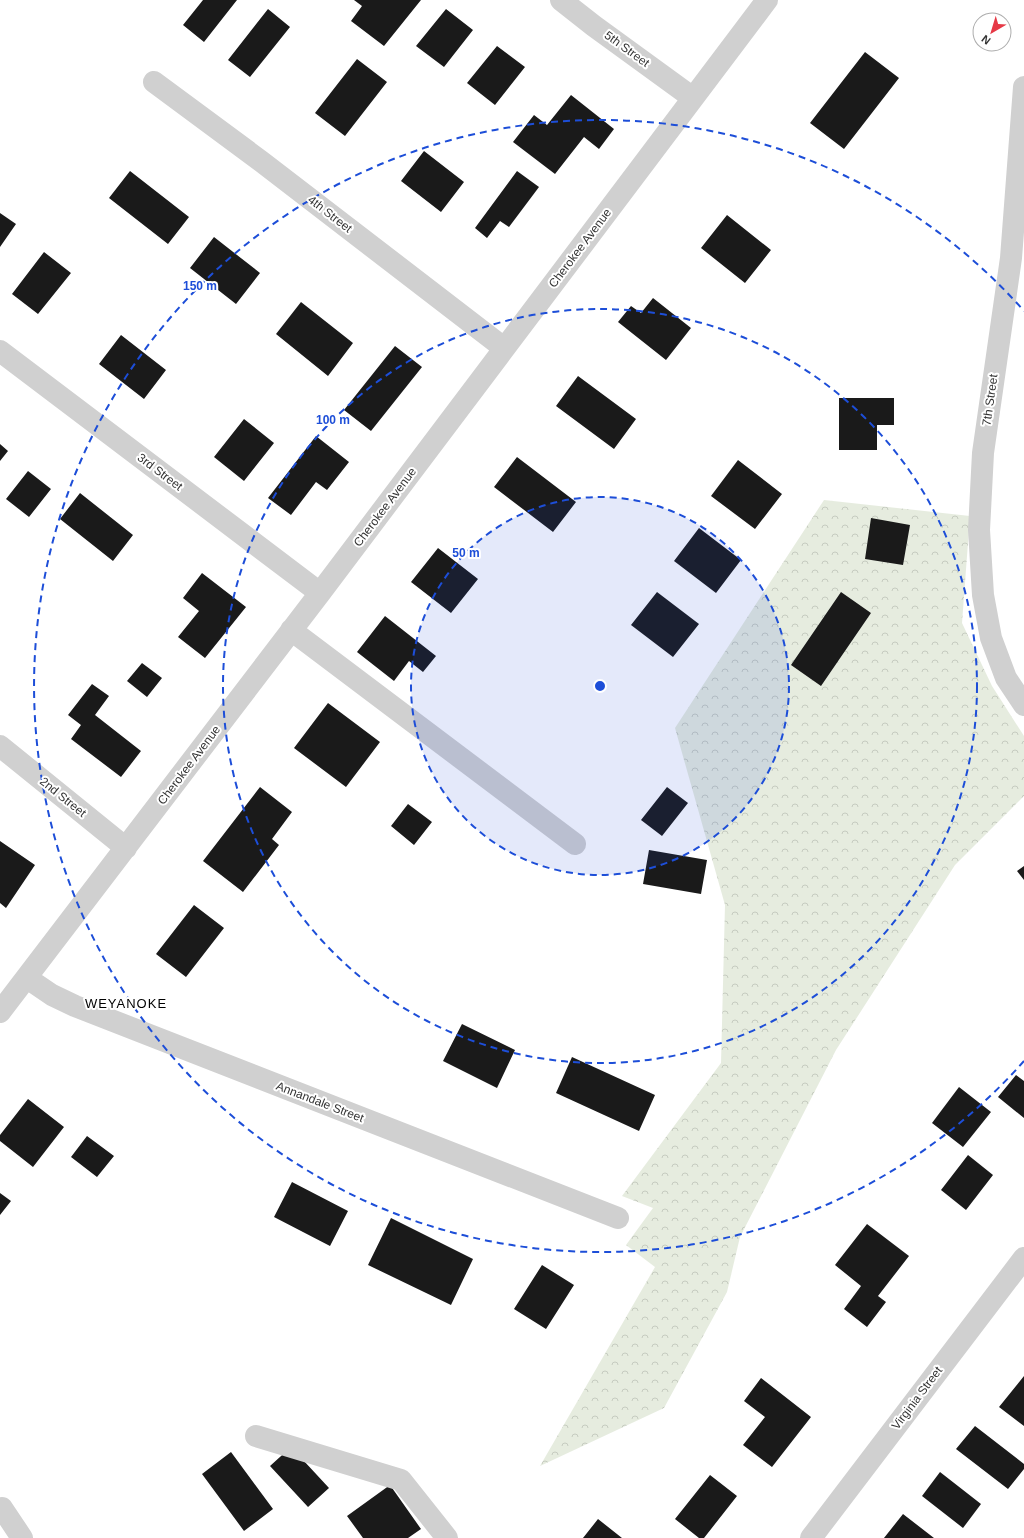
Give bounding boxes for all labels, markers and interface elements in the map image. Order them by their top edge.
north arrow [972,12,1012,52]
street label: 5th Street [602,28,653,70]
text: N [979,33,993,47]
street label: 4th Street [305,192,355,236]
street label: Cherokee Avenue [546,206,614,290]
text: 150 m [183,279,217,293]
street label: 7th Street [979,373,1001,427]
text: 100 m [316,413,350,427]
street label: 3rd Street [135,451,186,494]
street label: Cherokee Avenue [351,465,419,549]
text: 50 m [452,546,480,560]
centre of rings [593,679,607,693]
street label: Cherokee Avenue [155,723,223,807]
street label: 2nd Street [37,774,89,820]
district label: WEYANOKE [85,996,167,1011]
street label: Annandale Street [274,1079,366,1125]
street label: Virginia Street [889,1363,946,1432]

